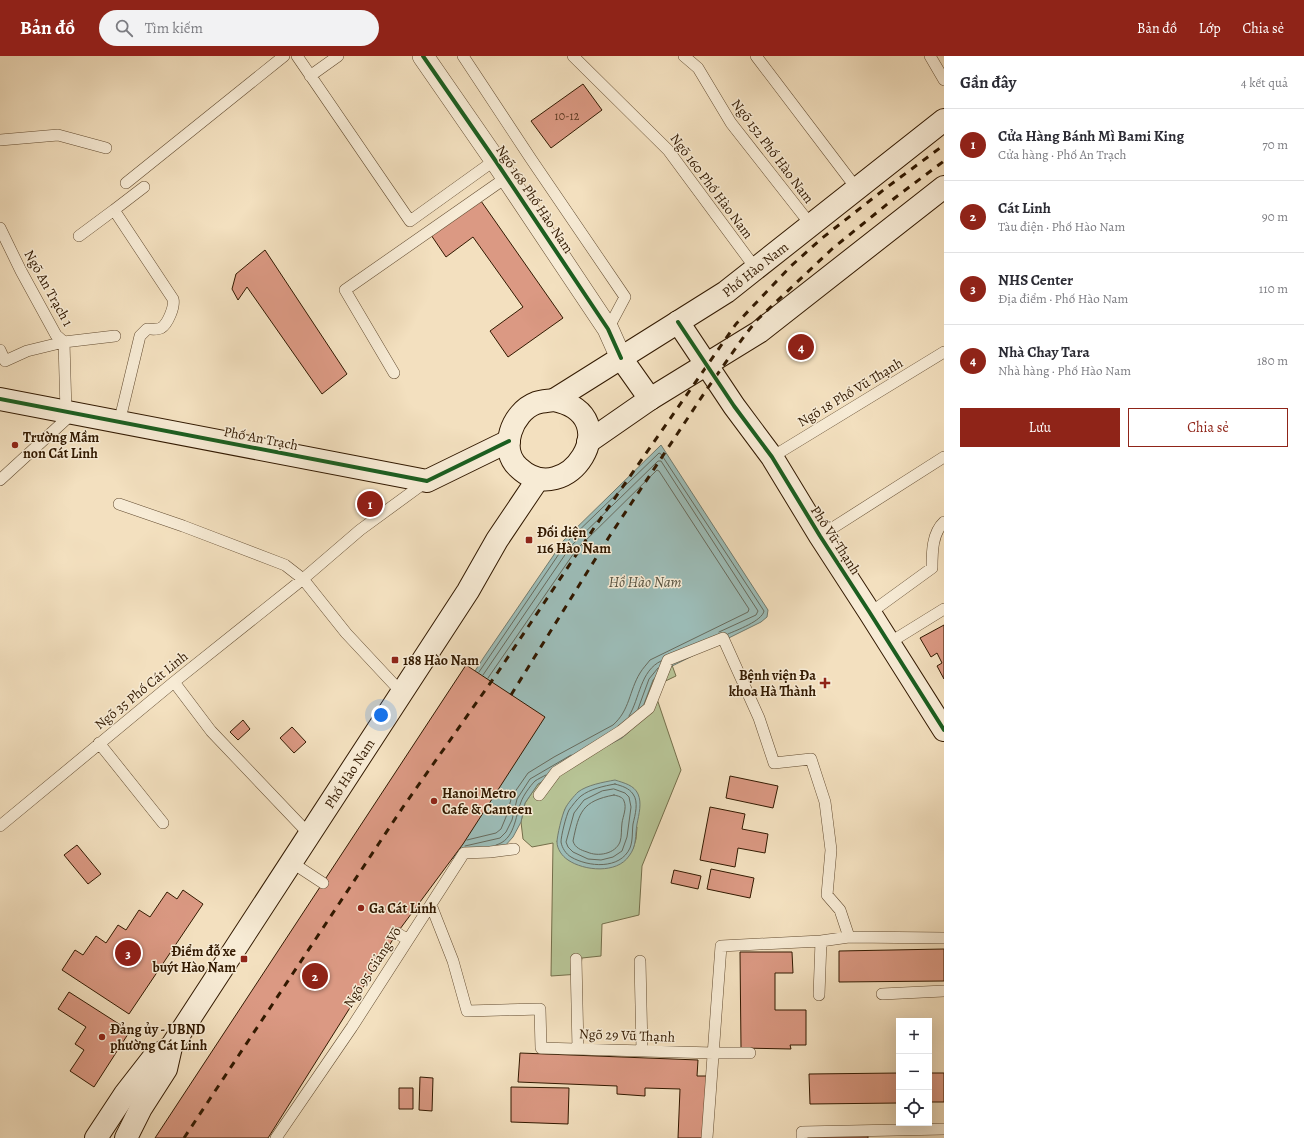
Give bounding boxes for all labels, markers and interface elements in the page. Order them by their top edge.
search box [99,10,379,46]
text: Bản đồ [20,15,75,41]
icon: search [113,17,135,39]
text: Tìm kiếm [145,18,203,38]
text: Bản đồ [1137,19,1177,38]
text: Lớp [1199,19,1221,38]
text: Chia sẻ [1243,19,1284,38]
text: Gần đây [960,71,1017,94]
text: 4 kết quả [1241,74,1288,91]
street label: Ngõ 152 Phố Hào Nam [727,95,818,208]
house number: 10-12 [555,108,580,124]
text: Cửa Hàng Bánh Mì Bami King [998,126,1184,146]
street label: Ngõ 160 Phố Hào Nam [666,130,758,243]
text: 1 [971,136,975,153]
text: 70 m [1262,136,1288,153]
street label: Ngõ 168 Phố Hào Nam [491,141,578,257]
text: Cửa hàng · Phố An Trạch [998,146,1127,163]
text: Cát Linh [998,198,1051,218]
text: 2 [970,208,976,225]
text: 90 m [1262,208,1288,225]
text: Tàu điện · Phố Hào Nam [998,218,1125,235]
street label: Phố Hào Nam [718,237,793,302]
street label: Ngõ An Trạch 1 [20,247,78,330]
text: NHS Center [998,270,1073,290]
text: 3 [970,280,976,297]
text: 110 m [1259,280,1288,297]
text: Địa điểm · Phố Hào Nam [998,290,1128,307]
pin: 4 [788,332,814,362]
text: Nhà Chay Tara [998,342,1090,362]
text: 4 [970,352,976,369]
text: 180 m [1257,352,1288,369]
street label: Ngõ 18 Phố Vũ Thạnh [794,353,907,431]
text: Nhà hàng · Phố Hào Nam [998,362,1131,379]
button: Lưu [960,408,1120,447]
button: Chia sẻ [1128,408,1288,447]
street label: Phố An Trạch [222,422,300,455]
place label: Trường Mầm non Cát Linh [23,428,100,463]
marker: Trường Mầm non Cát Linh [10,440,20,450]
pin: 1 [357,489,383,519]
street label: Phố Vũ Thạnh [806,502,865,579]
place label: Đối diện 116 Hào Nam [537,523,611,558]
marker: Đối diện 116 Hào Nam [524,535,534,545]
water label: Hồ Hào Nam [608,572,682,592]
street label: Ngõ 35 Phố Cát Linh [91,647,192,734]
place label: 188 Hào Nam [403,651,479,670]
marker: 188 Hào Nam [390,655,400,665]
place label: Bệnh viện Đa khoa Hà Thành [729,666,816,701]
marker: Bệnh viện Đa khoa Hà Thành [819,677,831,689]
your location [371,705,391,725]
street label: Phố Hào Nam [320,735,380,812]
place label: Hanoi Metro Cafe & Canteen [442,784,532,819]
marker: Hanoi Metro Cafe & Canteen [429,796,439,806]
place label: Ga Cát Linh [369,899,437,918]
marker: Ga Cát Linh [356,903,366,913]
street label: Ngõ 95 Giảng Võ [339,923,406,1012]
pin: 3 [115,938,141,968]
place label: Điểm đỗ xe buýt Hào Nam [152,942,237,977]
marker: Điểm đỗ xe buýt Hào Nam [239,954,249,964]
pin: 2 [302,961,328,991]
map controls [896,1018,932,1126]
button: + [896,1018,932,1054]
place label: Đảng ủy - UBND phường Cát Linh [110,1020,208,1055]
street label: Ngõ 29 Vũ Thạnh [579,1024,676,1047]
marker: Đảng ủy - UBND phường Cát Linh [97,1032,107,1042]
button: − [896,1054,932,1090]
button: locate [896,1090,932,1126]

